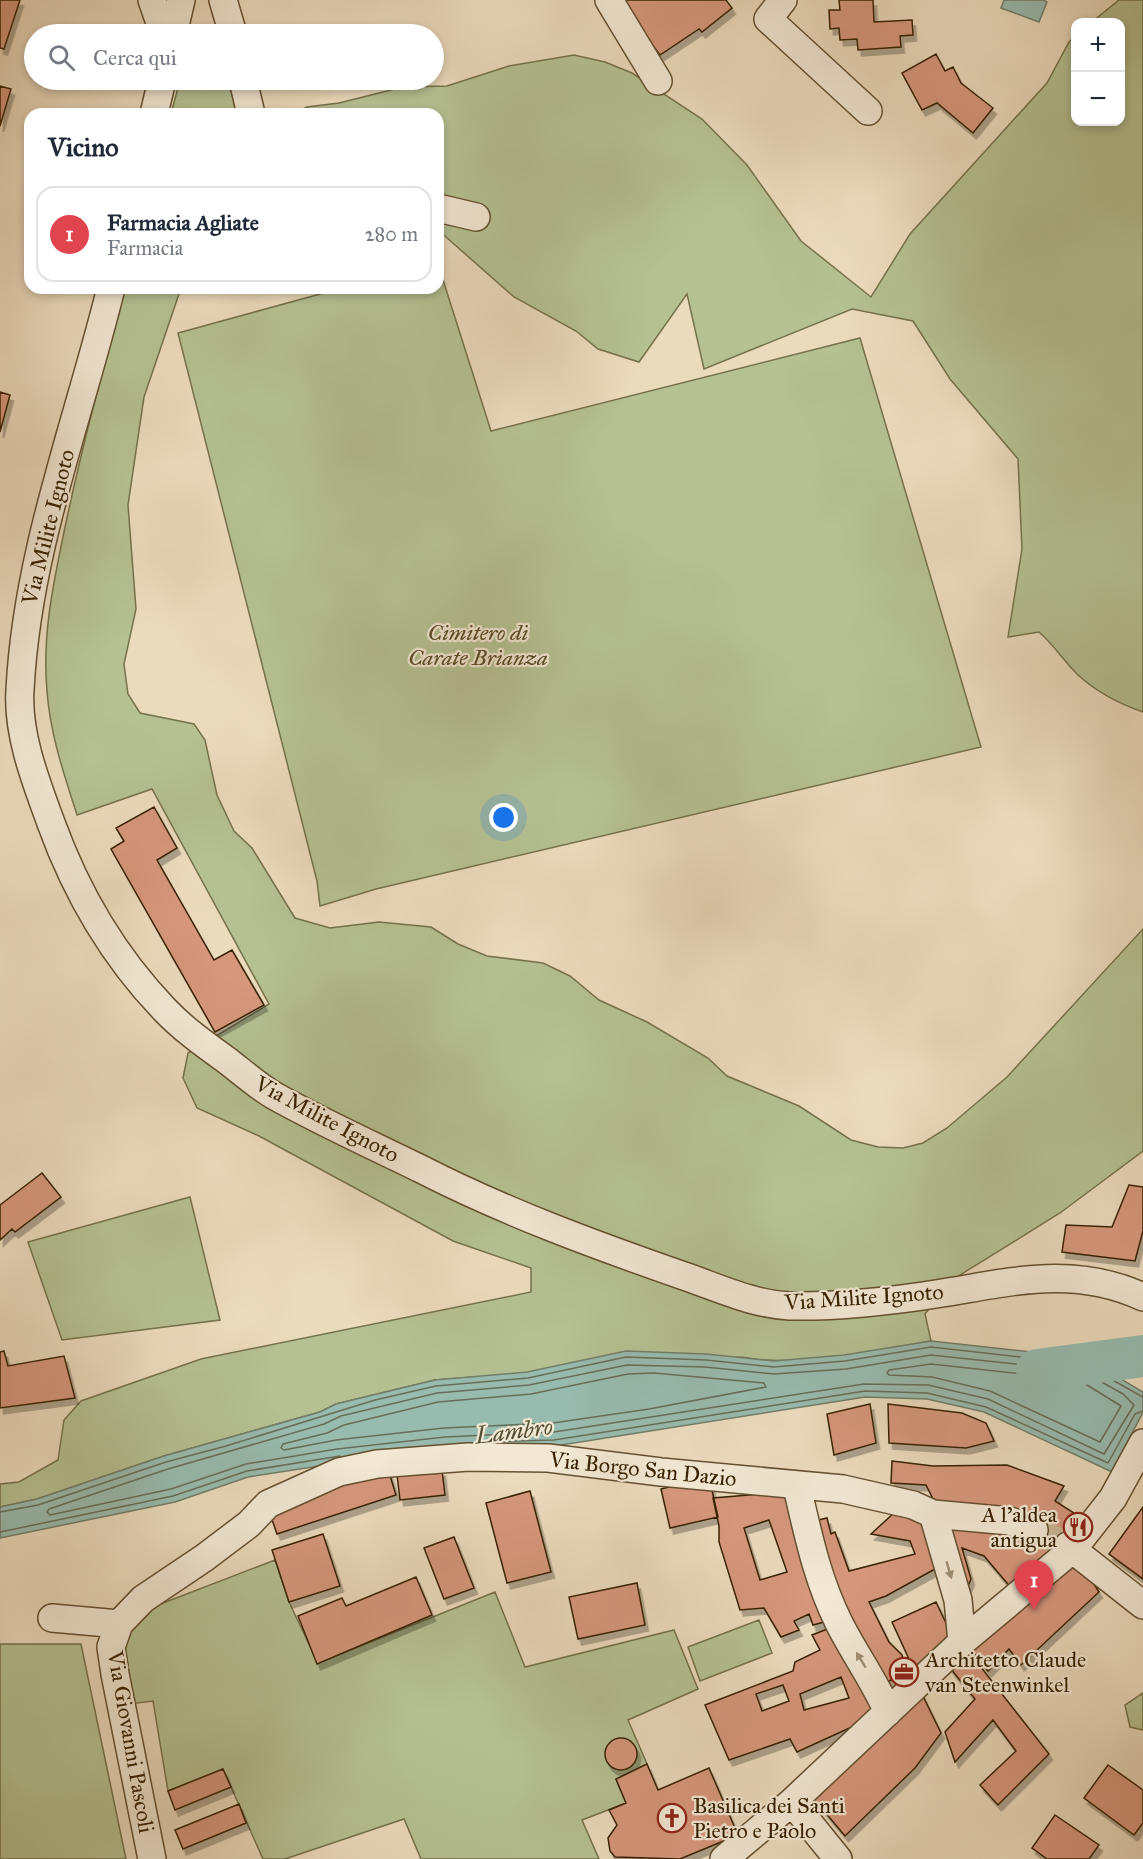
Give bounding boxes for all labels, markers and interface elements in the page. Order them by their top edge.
map controls [1071,18,1125,126]
button: + [1071,18,1125,72]
search box [24,24,444,90]
icon: search [45,41,78,74]
text: Cerca qui [93,44,177,71]
button: − [1071,72,1125,126]
text: Vicino [48,131,119,163]
text: Farmacia Agliate [107,209,259,236]
text: 1 [66,222,73,246]
text: 280 m [365,222,418,246]
text: Farmacia [107,236,183,260]
street label: Via Milite Ignoto [15,446,80,609]
park label: Cimitero di Carate Brianza [408,619,548,671]
your location [489,803,518,832]
street label: Via Milite Ignoto [249,1069,404,1168]
street label: Via Milite Ignoto [783,1278,944,1316]
water label: Lambro [473,1411,554,1451]
street label: Via Borgo San Dazio [547,1446,738,1492]
place label: A l'aldea antigua [981,1501,1058,1553]
restaurant icon: A l'aldea antigua [1062,1511,1094,1543]
pin: 1 [1014,1560,1054,1610]
one-way arrow [945,1561,954,1579]
place label: Architetto Claude van Steenwinkel [924,1646,1086,1698]
street label: Via Giovanni Pascoli [101,1648,160,1835]
one-way arrow [856,1652,867,1668]
office icon: Architetto Claude van Steenwinkel [888,1656,920,1688]
place label: Basilica dei Santi Pietro e Paolo [693,1792,845,1844]
church icon: Basilica dei Santi Pietro e Paolo [656,1802,688,1834]

